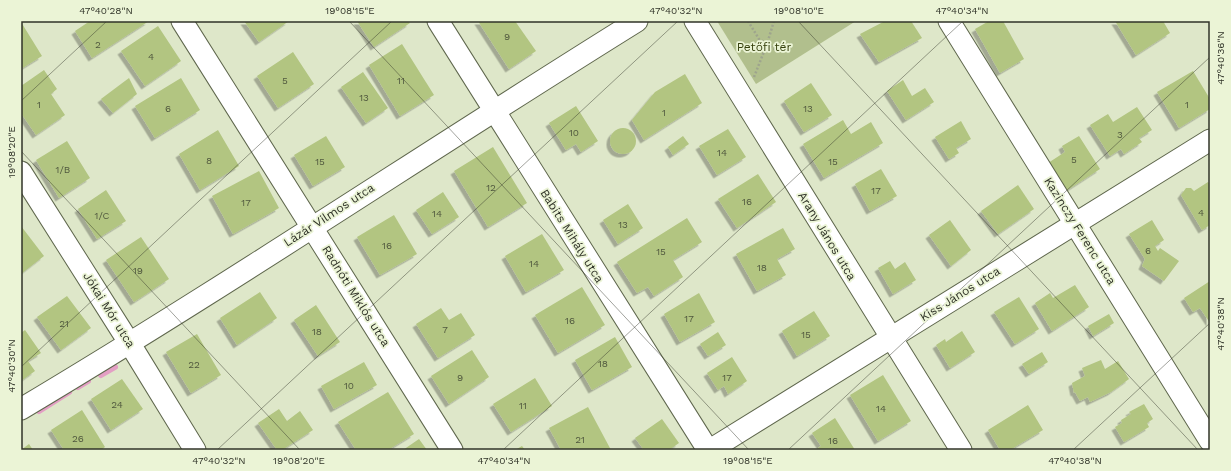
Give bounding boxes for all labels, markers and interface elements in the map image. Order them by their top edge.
text: 47°40'28"N [79,5,133,16]
text: 19°08'15"E [325,5,375,16]
text: 47°40'32"N [649,5,703,16]
text: 19°08'10"E [774,5,824,16]
text: 47°40'34"N [935,5,989,16]
house number: 9 [504,31,510,42]
text: 47°40'36"N [1215,31,1226,85]
house number: 2 [95,39,101,50]
park label: Petőfi tér [737,40,791,54]
house number: 4 [148,51,154,62]
house number: 5 [282,75,288,86]
house number: 11 [397,75,405,86]
house number: 13 [359,92,369,103]
house number: 1 [37,99,41,110]
house number: 1 [1185,99,1189,110]
house number: 6 [165,103,171,114]
house number: 13 [803,103,813,114]
house number: 1 [662,107,666,118]
text: 19°08'20"E [6,126,17,178]
house number: 10 [569,127,579,138]
house number: 3 [1117,129,1123,140]
house number: 14 [717,147,727,158]
house number: 5 [1071,154,1077,165]
house number: 8 [206,155,212,166]
house number: 15 [315,156,325,167]
house number: 15 [828,156,838,167]
house number: 1/B [56,164,70,175]
street label: Kazinczy Ferenc utca [1041,175,1119,287]
street label: Lázár Vilmos utca [281,180,377,249]
house number: 12 [486,182,496,193]
house number: 17 [871,185,881,196]
street label: Babits Mihály utca [538,187,607,286]
street label: Arany János utca [795,189,859,283]
house number: 16 [742,196,752,207]
house number: 17 [241,197,251,208]
house number: 4 [1198,207,1204,218]
house number: 14 [432,208,442,219]
house number: 1/C [95,210,110,221]
house number: 13 [618,219,628,230]
house number: 16 [382,240,392,251]
street label: Radnóti Miklós utca [319,243,393,349]
house number: 6 [1145,245,1151,256]
house number: 15 [656,246,666,257]
house number: 14 [529,258,539,269]
house number: 18 [757,262,767,273]
street label: Kiss János utca [917,264,1003,324]
house number: 19 [133,265,143,276]
street label: Jókai Mór utca [80,270,138,351]
text: 47°40'38"N [1215,297,1226,351]
house number: 17 [684,313,694,324]
house number: 16 [565,315,575,326]
house number: 21 [59,318,69,329]
house number: 7 [442,324,448,335]
house number: 18 [312,326,322,337]
house number: 15 [801,329,811,340]
text: 47°40'30"N [6,339,17,393]
house number: 18 [598,358,608,369]
house number: 22 [188,359,200,370]
house number: 9 [457,372,463,383]
house number: 17 [722,372,732,383]
house number: 10 [344,380,354,391]
house number: 24 [111,399,123,410]
house number: 11 [519,400,527,411]
house number: 14 [876,403,886,414]
house number: 26 [72,433,84,444]
house number: 21 [575,434,585,445]
house number: 16 [828,435,838,446]
text: 47°40'32"N [192,455,246,466]
text: 19°08'20"E [273,455,325,466]
text: 47°40'34"N [477,455,531,466]
text: 19°08'15"E [723,455,773,466]
text: 47°40'38"N [1048,455,1102,466]

